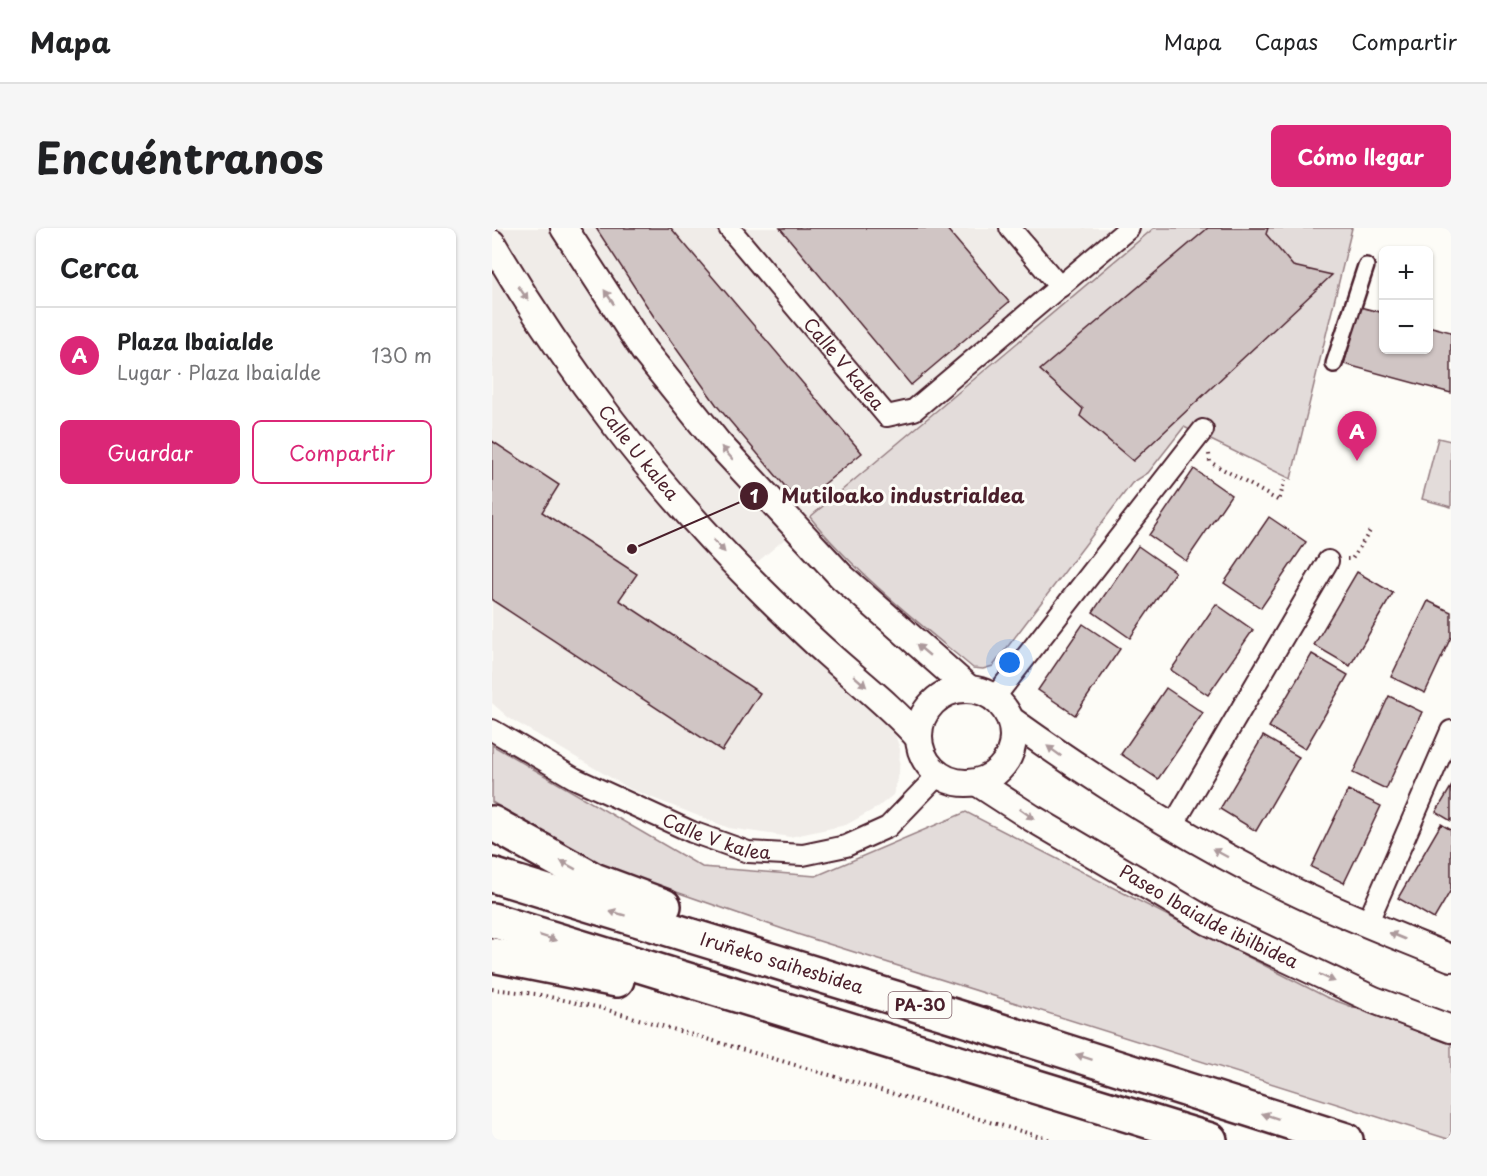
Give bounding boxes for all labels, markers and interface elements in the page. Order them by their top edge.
text: Mapa [30,20,111,63]
text: Mapa [1164,25,1222,57]
text: Capas [1255,25,1318,57]
text: Compartir [1351,25,1457,57]
text: Encuéntranos [36,125,324,188]
button: Cómo llegar [1271,125,1451,187]
map controls [1379,246,1433,354]
button: + [1379,246,1433,300]
text: Cerca [60,248,139,287]
one-way arrow [517,285,528,301]
one-way arrow [603,290,615,306]
button: − [1379,300,1433,354]
street label: Calle V kalea [798,311,892,416]
text: Plaza Ibaialde [117,324,273,357]
text: A [72,340,87,370]
text: 130 m [372,340,432,370]
text: Lugar · Plaza Ibaialde [117,357,321,387]
street label: Calle U kalea [592,399,686,506]
pin: A [1338,412,1376,461]
button: Guardar [60,420,240,484]
button: Compartir [252,420,432,484]
one-way arrow [720,445,734,460]
callout: Mutiloako industrialdea [739,477,1038,515]
text: Mutiloako industrialdea [781,480,1025,510]
text: 1 [750,482,759,509]
one-way arrow [712,539,726,553]
one-way arrow [916,644,931,657]
your location [995,648,1024,677]
one-way arrow [852,675,868,688]
one-way arrow [1047,745,1063,757]
street label: Calle V kalea [658,805,772,865]
one-way arrow [1018,808,1034,820]
one-way arrow [1211,848,1228,858]
street label: Paseo Ibaialde ibilbidea [1115,857,1304,975]
one-way arrow [559,860,576,870]
one-way arrow [608,908,626,917]
street label: Iruñeko saihesbidea [697,924,868,1000]
one-way arrow [1387,931,1405,941]
one-way arrow [539,933,557,943]
one-way arrow [1318,973,1335,982]
road number: PA-30 [888,992,952,1018]
one-way arrow [1075,1052,1093,1061]
one-way arrow [1261,1111,1279,1120]

